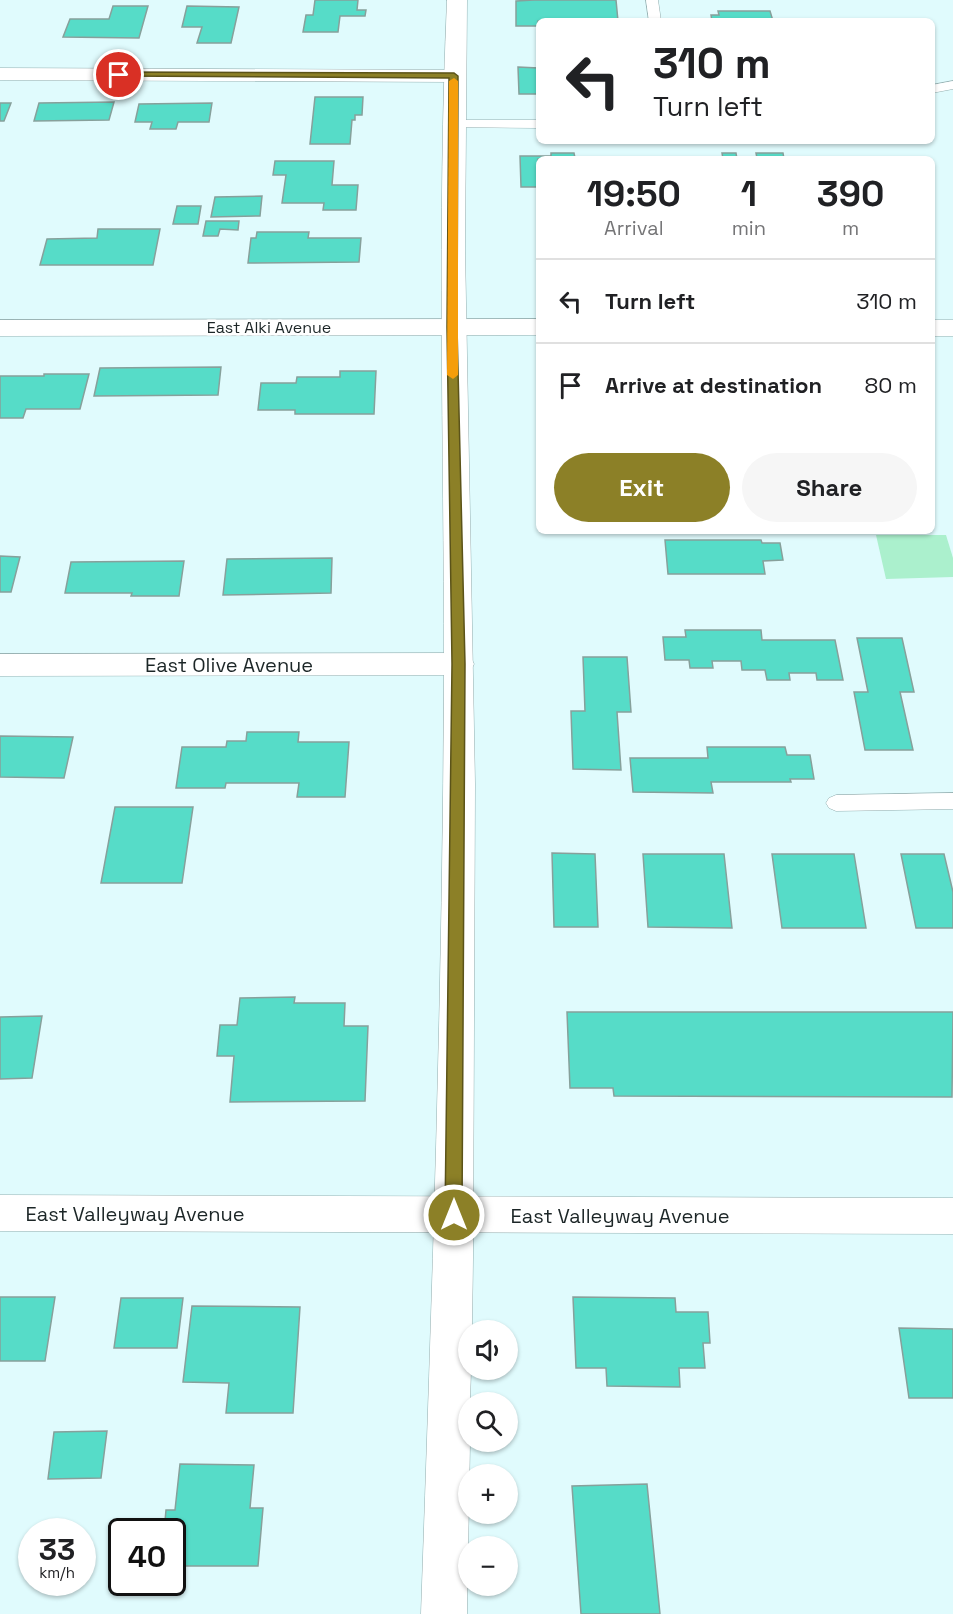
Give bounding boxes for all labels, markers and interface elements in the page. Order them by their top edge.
text: 310 m [653,37,771,90]
icon: left [554,42,632,120]
pin [93,49,144,100]
icon: arrive [102,58,135,91]
text: Turn left [653,89,763,124]
text: 19:50 [587,171,681,217]
text: 1 [741,171,757,217]
text: 390 [817,171,884,217]
text: Arrival [604,215,664,241]
text: min [732,215,766,241]
text: m [842,215,859,241]
icon: left [554,285,587,318]
text: Turn left [605,287,695,315]
text: 310 m [856,287,917,315]
street label: East Alki Avenue [207,317,331,338]
icon: arrive [554,369,587,402]
text: Arrive at destination [605,371,822,399]
text: 80 m [865,371,917,399]
button: Exit [554,453,730,522]
button: Share [742,453,917,522]
street label: East Olive Avenue [145,652,313,678]
position arrow [422,1183,486,1247]
street label: East Valleyway Avenue [26,1201,244,1227]
street label: East Valleyway Avenue [511,1203,729,1229]
map controls [458,1320,518,1596]
button: sound [458,1320,518,1380]
button: search [458,1392,518,1452]
button: + [458,1464,518,1524]
speed limit sign: 40 [108,1518,186,1596]
text: 33 [39,1530,75,1569]
button: − [458,1536,518,1596]
text: km/h [39,1563,75,1582]

